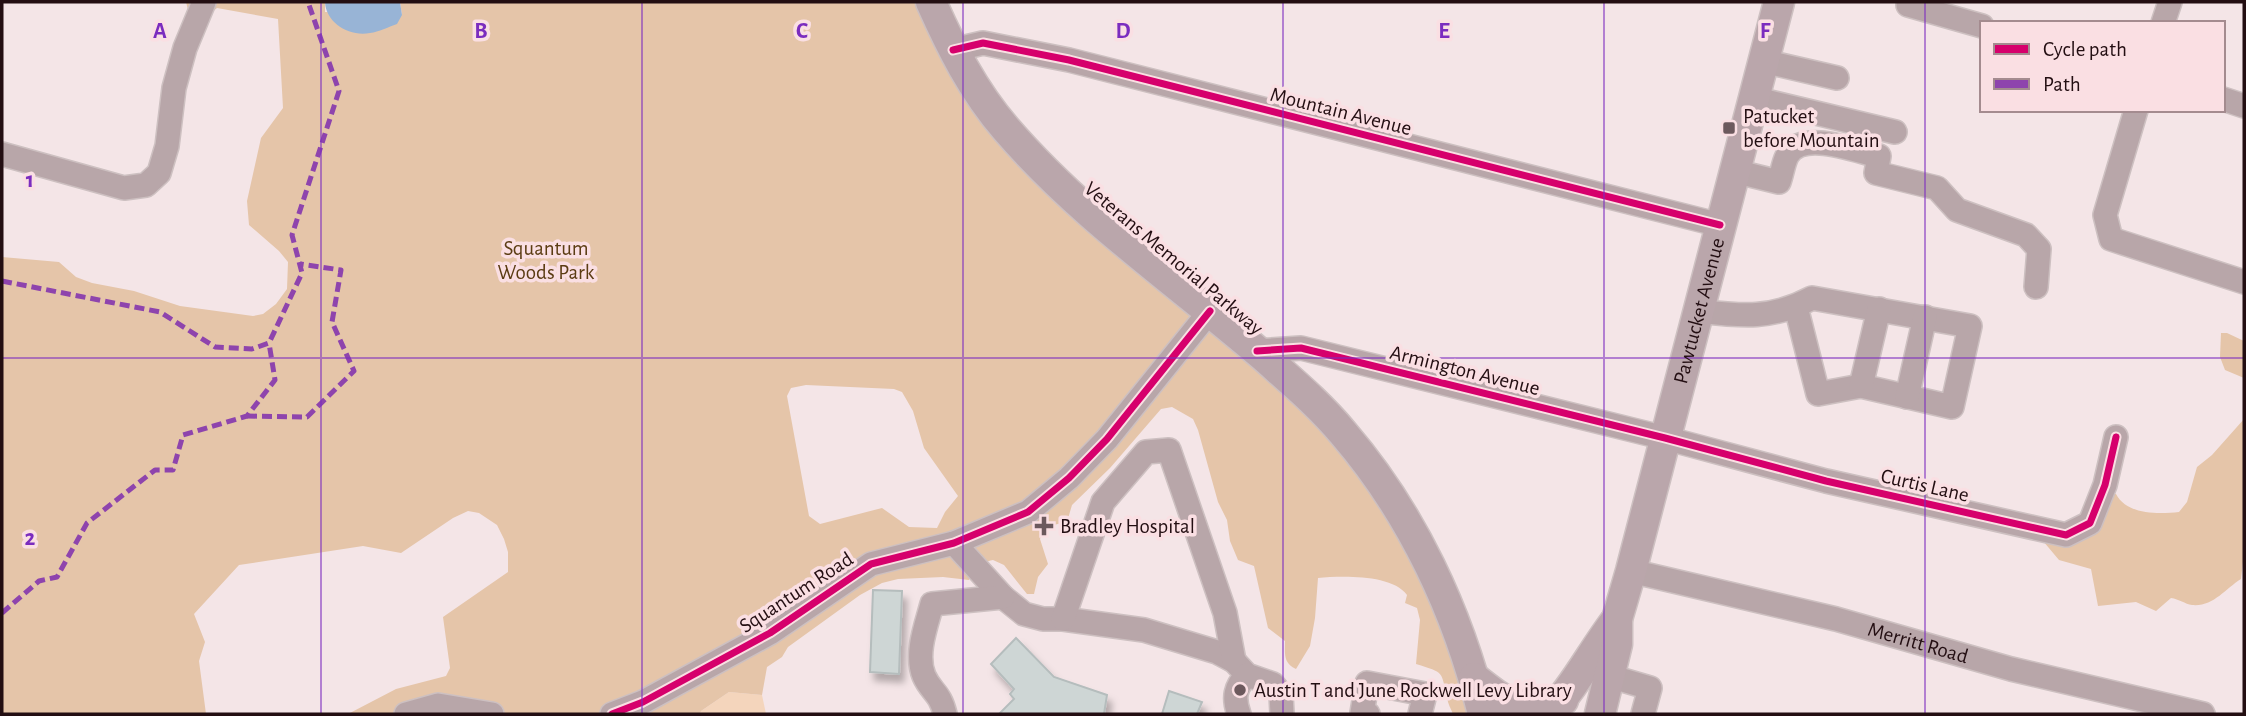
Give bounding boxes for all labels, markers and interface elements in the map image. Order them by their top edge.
text: A [153,20,167,43]
text: B [474,20,488,43]
text: C [796,20,808,43]
text: D [1115,20,1131,43]
text: E [1438,20,1450,43]
text: F [1760,20,1771,43]
legend [1980,21,2225,112]
text: Cycle path [2043,39,2127,60]
text: Path [2043,74,2081,95]
street label: Mountain Avenue [1268,84,1414,139]
place label: Patucket before Mountain [1743,106,1880,151]
marker: Patucket before Mountain [1721,120,1737,136]
text: 1 [26,169,34,192]
street label: Veterans Memorial Parkway [1080,178,1267,339]
street label: Pawtucket Avenue [1670,236,1728,386]
park label: Squantum Woods Park [498,238,595,283]
street label: Armington Avenue [1388,342,1542,399]
street label: Curtis Lane [1879,465,1971,506]
marker: Bradley Hospital [1034,516,1054,536]
place label: Bradley Hospital [1060,516,1195,537]
text: 2 [25,527,36,550]
street label: Squantum Road [736,548,857,637]
street label: Merritt Road [1866,619,1971,667]
place label: Austin T and June Rockwell Levy Library [1254,680,1572,701]
marker: Austin T and June Rockwell Levy Library [1232,682,1248,698]

